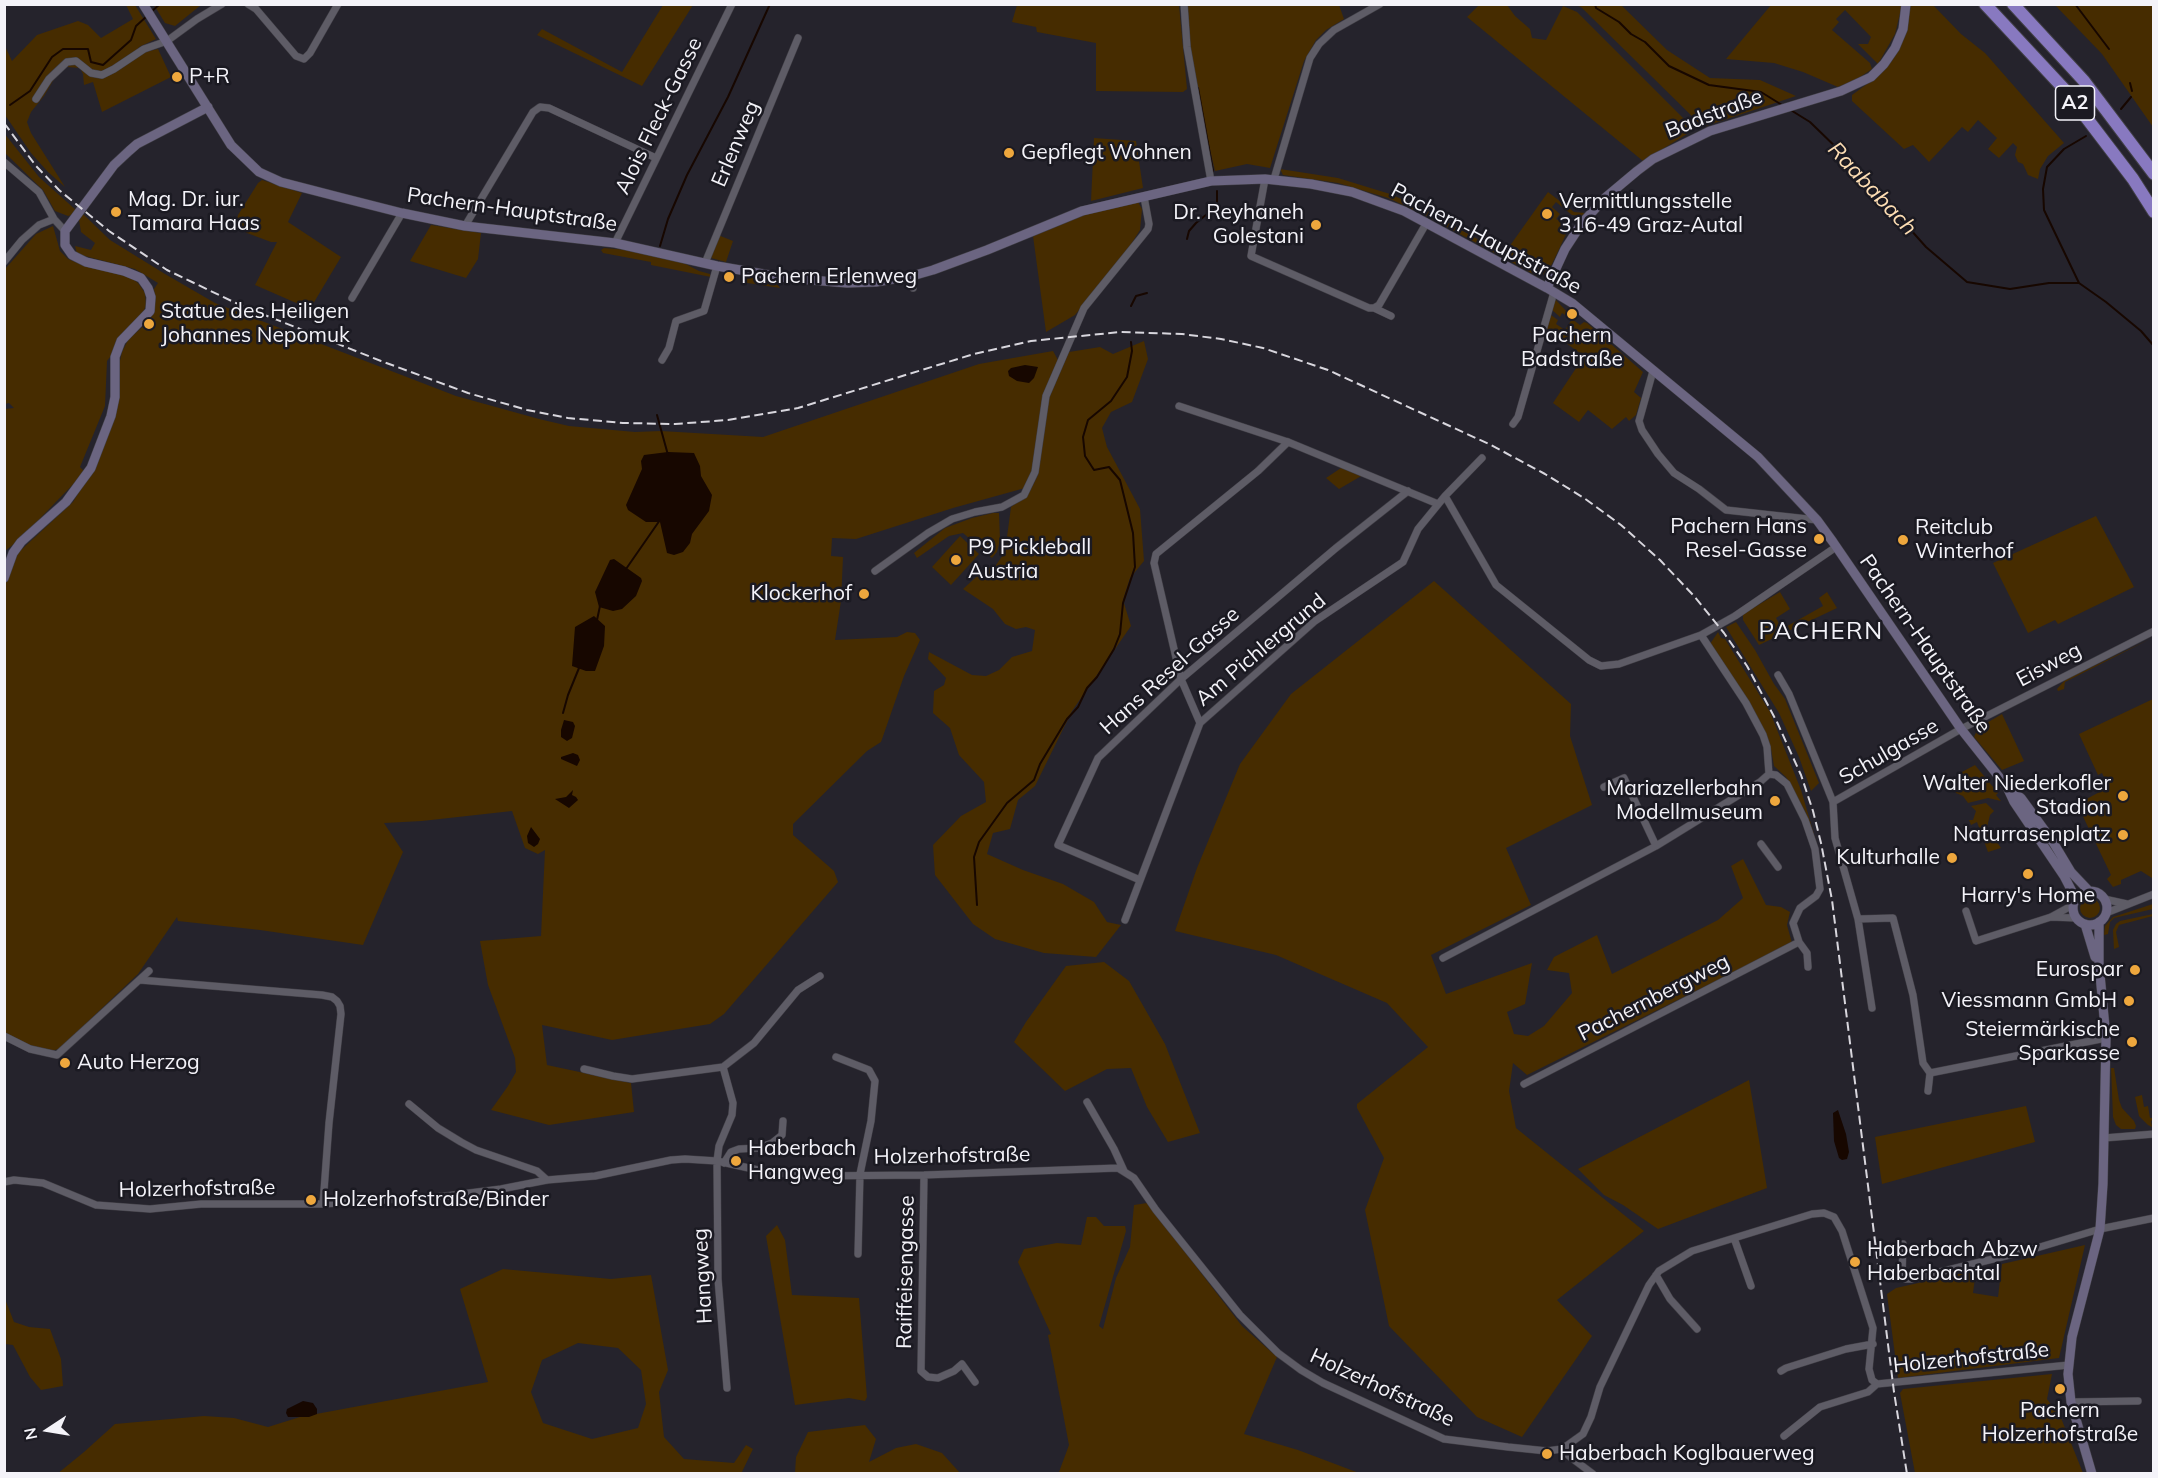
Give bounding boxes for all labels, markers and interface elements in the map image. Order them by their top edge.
street label: Alois Fleck-Gasse [610,33,708,199]
place label: P+R [189,64,230,90]
marker: P+R [170,70,184,84]
street label: Badstraße [1662,84,1766,144]
road number: A2 [2056,86,2094,120]
street label: Erlenweg [707,97,765,191]
water label: Raababach [1822,137,1922,241]
place label: Gepflegt Wohnen [1021,140,1192,166]
marker: Gepflegt Wohnen [1002,146,1016,160]
street label: Pachern-Hauptstraße [1387,178,1585,300]
street label: Pachern-Hauptstraße [405,183,619,237]
place label: Mag. Dr. iur. Tamara Haas [128,187,260,237]
place label: Vermittlungsstelle 316-49 Graz-Autal [1559,189,1743,239]
place label: Dr. Reyhaneh Golestani [1173,200,1304,250]
marker: Mag. Dr. iur. Tamara Haas [109,205,123,219]
marker: Vermittlungsstelle 316-49 Graz-Autal [1540,207,1554,221]
marker: Dr. Reyhaneh Golestani [1309,218,1323,232]
place label: Pachern Erlenweg [741,264,917,290]
marker: Pachern Erlenweg [722,270,736,284]
place label: Statue des Heiligen Johannes Nepomuk [161,299,350,349]
marker: Pachern Badstraße [1565,307,1579,321]
marker: Statue des Heiligen Johannes Nepomuk [142,317,156,331]
place label: Pachern Badstraße [1521,323,1623,373]
place label: Pachern Hans Resel-Gasse [1670,514,1807,564]
place label: Reitclub Winterhof [1915,515,2013,565]
marker: Pachern Hans Resel-Gasse [1812,532,1826,546]
marker: Reitclub Winterhof [1896,533,1910,547]
place label: P9 Pickleball Austria [968,535,1091,585]
street label: Pachern-Hauptstraße [1854,550,1996,738]
marker: P9 Pickleball Austria [949,553,963,567]
place label: Klockerhof [750,581,852,607]
marker: Klockerhof [857,587,871,601]
street label: Am Pichlergrund [1191,588,1331,712]
street label: Hans Resel-Gasse [1095,602,1245,740]
district label: PACHERN [1758,618,1884,646]
street label: Eisweg [2012,638,2086,692]
street label: Schulgasse [1835,713,1943,791]
place label: Walter Niederkofler Stadion [1922,771,2111,821]
place label: Mariazellerbahn Modellmuseum [1606,776,1763,826]
marker: Walter Niederkofler Stadion [2116,789,2130,803]
marker: Mariazellerbahn Modellmuseum [1768,794,1782,808]
place label: Naturrasenplatz [1953,822,2111,848]
marker: Naturrasenplatz [2116,828,2130,842]
place label: Kulturhalle [1836,845,1940,871]
marker: Kulturhalle [1945,851,1959,865]
marker: Harry's Home [2021,867,2035,881]
place label: Harry's Home [1961,883,2095,909]
street label: Pachernbergweg [1574,949,1734,1047]
place label: Eurospar [2036,957,2123,983]
marker: Eurospar [2128,963,2142,977]
place label: Viessmann GmbH [1941,988,2117,1014]
marker: Viessmann GmbH [2122,994,2136,1008]
place label: Steiermärkische Sparkasse [1965,1017,2120,1067]
marker: Steiermärkische Sparkasse [2125,1035,2139,1049]
place label: Auto Herzog [77,1050,200,1076]
marker: Auto Herzog [58,1056,72,1070]
place label: Haberbach Hangweg [748,1136,856,1186]
street label: Holzerhofstraße [874,1142,1030,1170]
marker: Haberbach Hangweg [729,1154,743,1168]
street label: Holzerhofstraße [119,1175,275,1203]
place label: Holzerhofstraße/Binder [323,1187,549,1213]
marker: Holzerhofstraße/Binder [304,1193,318,1207]
street label: Raiffeisengasse [892,1195,920,1349]
street label: Hangweg [688,1227,718,1325]
place label: Haberbach Abzw Haberbachtal [1867,1237,2038,1287]
marker: Haberbach Abzw Haberbachtal [1848,1255,1862,1269]
street label: Holzerhofstraße [1892,1337,2050,1379]
street label: Holzerhofstraße [1306,1344,1458,1432]
marker: Pachern Holzerhofstraße [2053,1382,2067,1396]
place label: Pachern Holzerhofstraße [1982,1398,2138,1448]
north arrow [18,1400,78,1460]
text: N [19,1426,41,1442]
place label: Haberbach Koglbauerweg [1559,1441,1815,1467]
marker: Haberbach Koglbauerweg [1540,1447,1554,1461]

